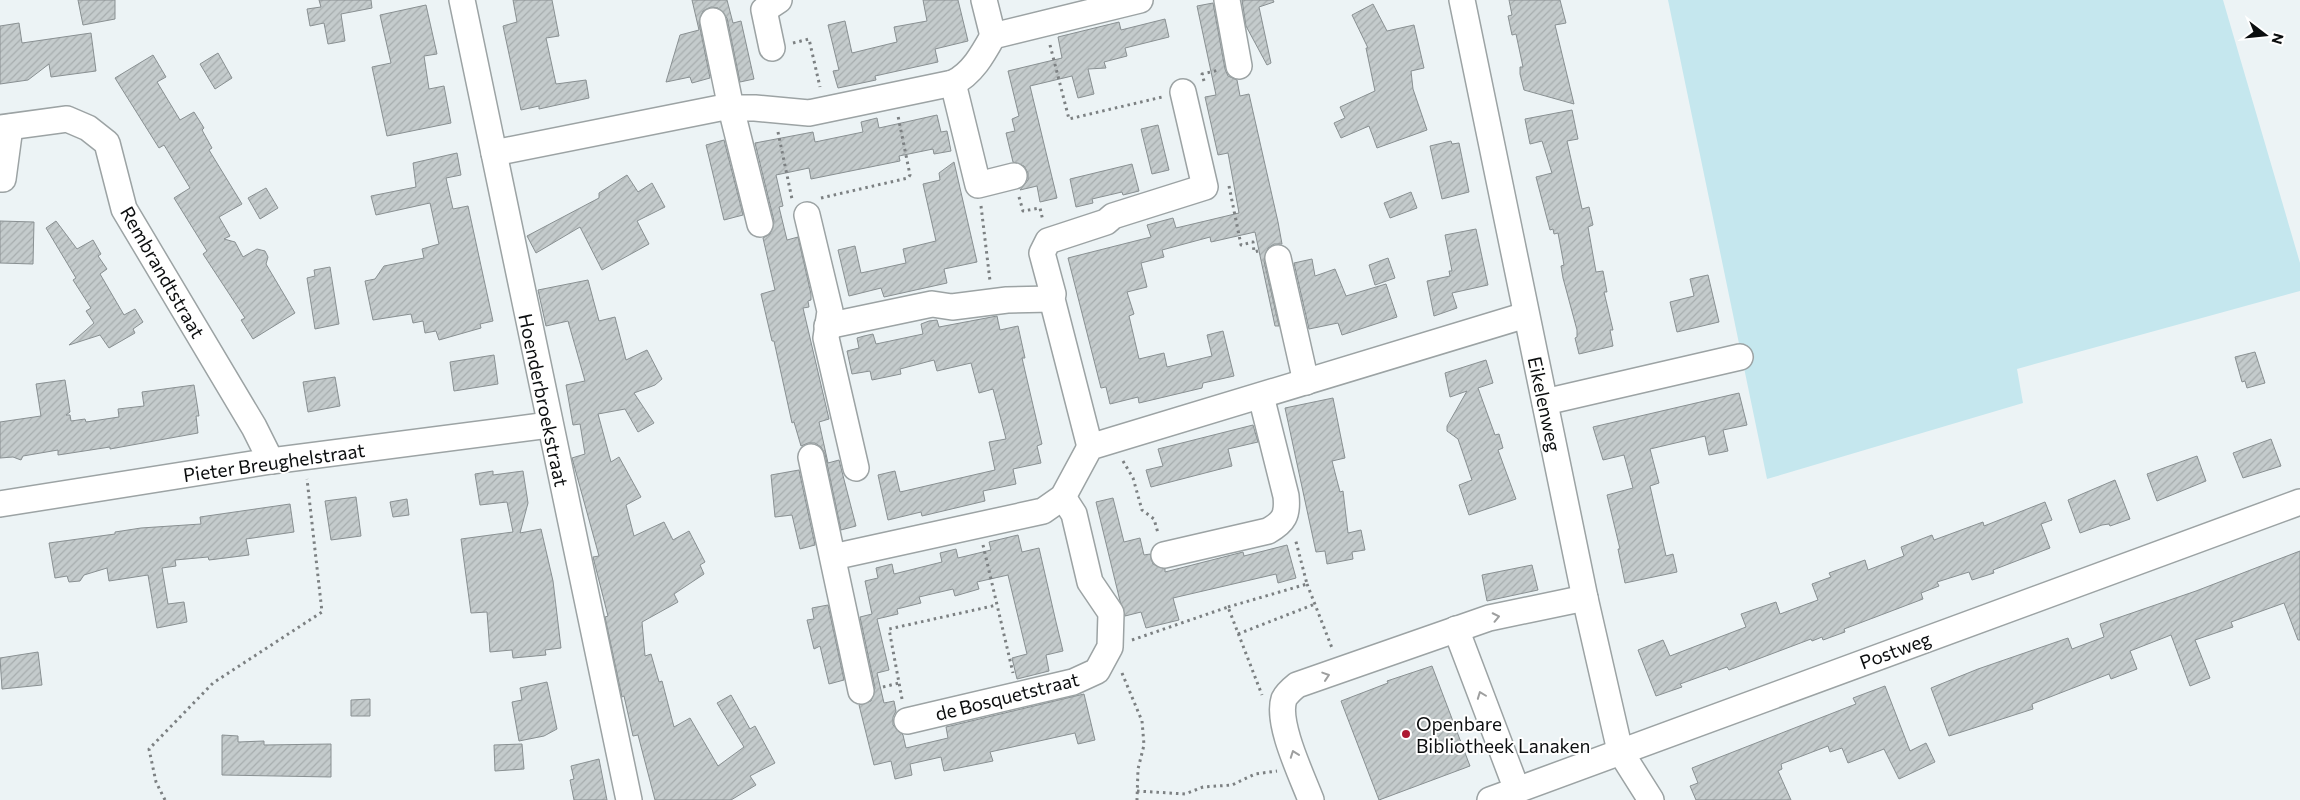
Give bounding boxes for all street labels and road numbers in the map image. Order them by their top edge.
street label: Rembrandtstraat [116,202,210,342]
street label: Hoenderbroekstraat [514,311,574,489]
street label: Eikelenweg [1524,354,1566,454]
street label: Pieter Breughelstraat [182,438,367,486]
street label: Postweg [1856,626,1934,674]
street label: de Bosquetstraat [933,667,1082,725]

